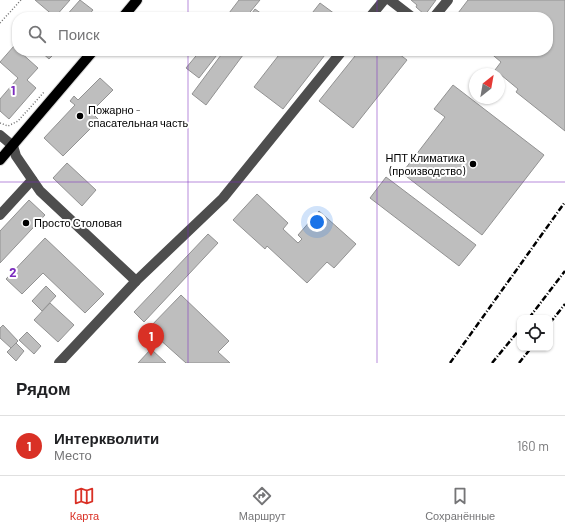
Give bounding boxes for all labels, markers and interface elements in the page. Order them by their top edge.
search box [12,12,553,56]
icon: search [26,23,48,45]
text: Поиск [58,25,100,43]
north arrow [469,68,505,104]
text: 1 [11,82,15,98]
place label: Пожарно - спасательная часть [88,103,189,129]
marker: Пожарно - спасательная часть [75,111,85,121]
place label: НПТ Климатика (производство) [385,151,466,177]
marker: НПТ Климатика (производство) [468,159,478,169]
your location [307,212,327,232]
place label: Просто Столовая [34,216,122,229]
marker: Просто Столовая [21,218,31,228]
text: 2 [9,264,17,280]
map controls [517,315,553,351]
button: locate [517,315,553,351]
pin: 1 [138,323,164,356]
text: Рядом [16,378,71,398]
text: Интеркволити [54,429,159,447]
text: 1 [27,438,31,454]
text: 160 m [517,438,549,454]
text: Место [54,447,92,463]
tab: Карта [70,485,99,522]
tab: Маршрут [239,485,286,522]
tab: Сохранённые [425,485,495,522]

